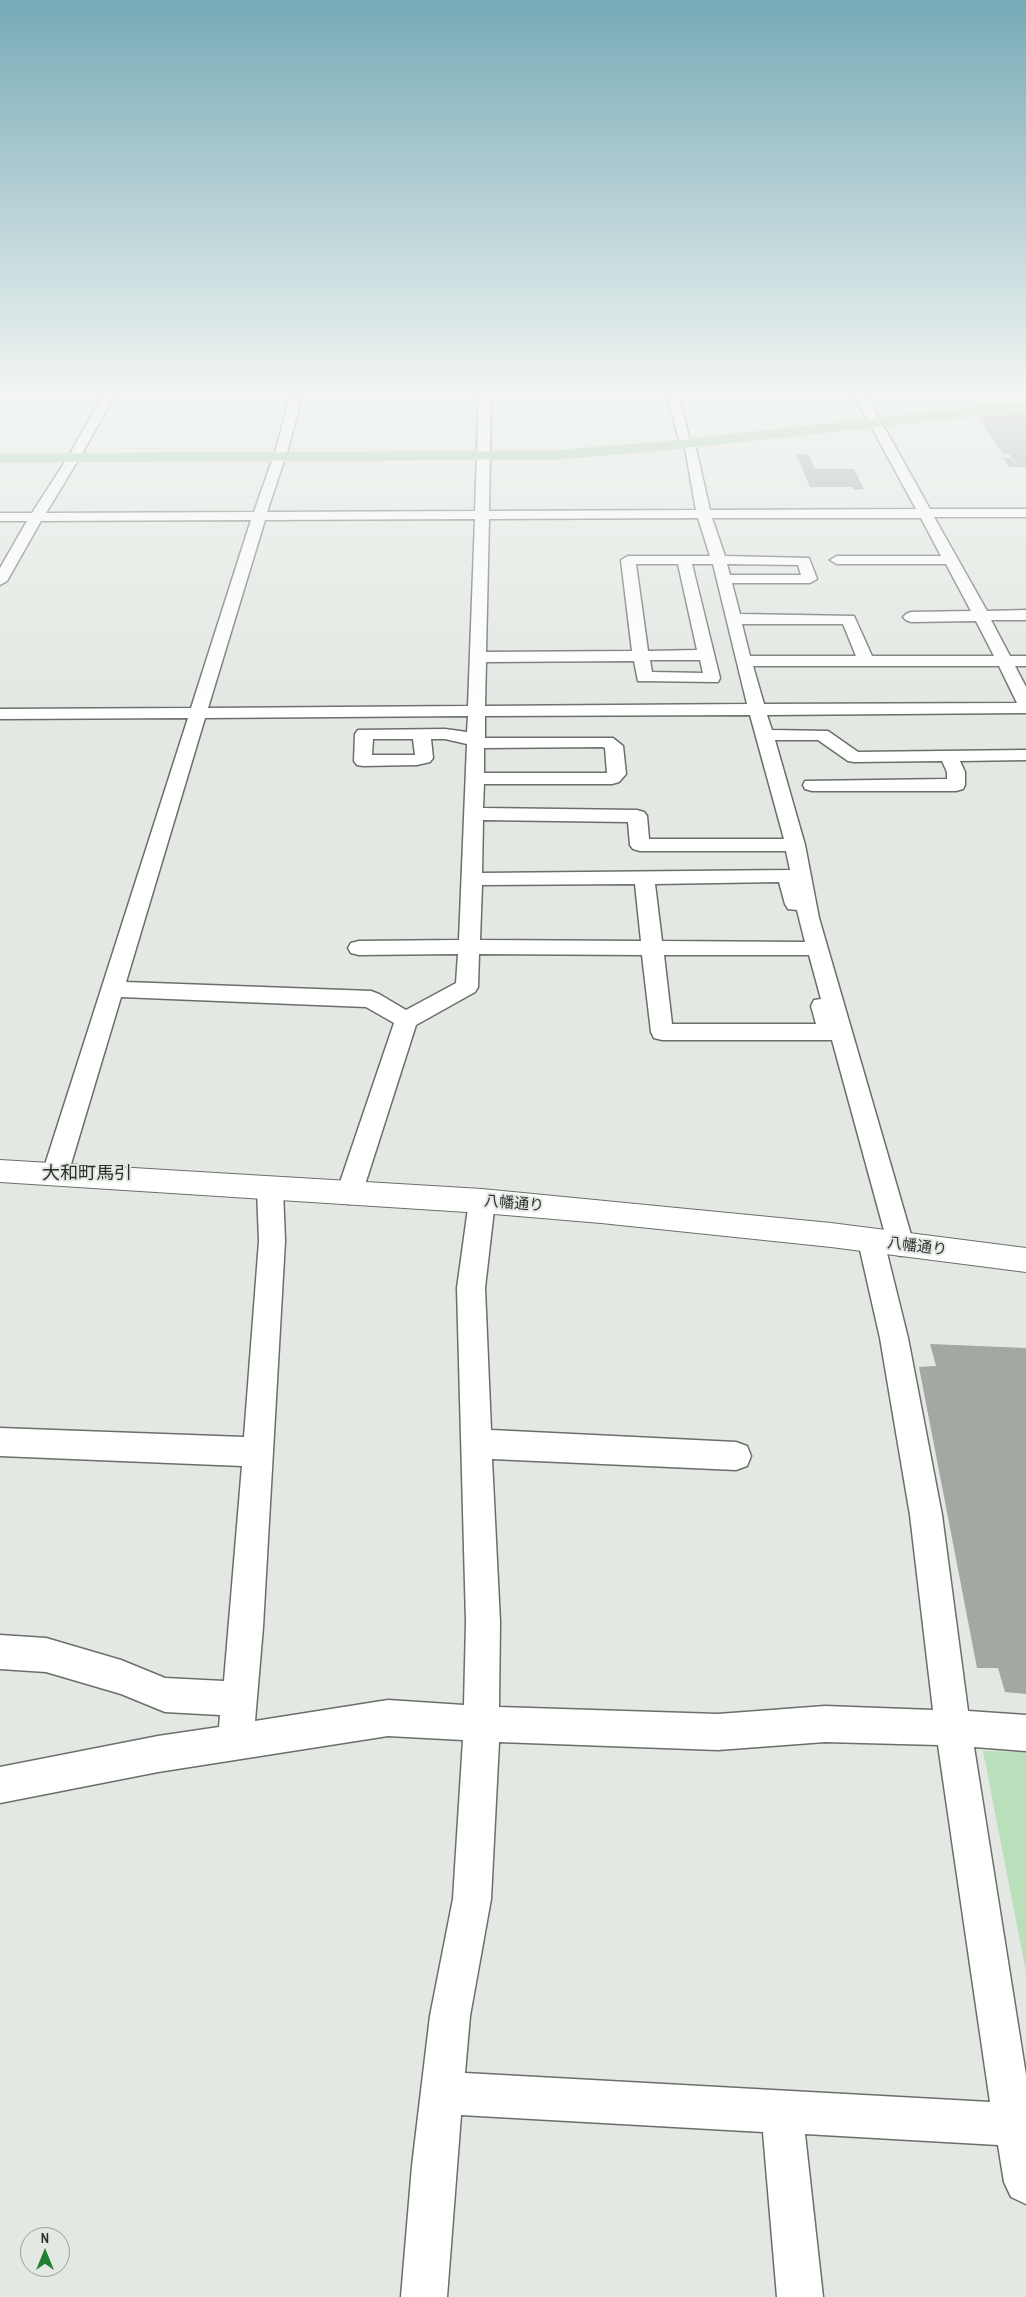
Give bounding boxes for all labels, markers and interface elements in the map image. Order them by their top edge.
district label: 大和町馬引 [42,1163,132,1185]
street label: 八幡通り [483,1192,545,1216]
street label: 八幡通り [886,1234,948,1260]
north arrow [20,2227,70,2277]
text: N [41,2229,49,2247]

